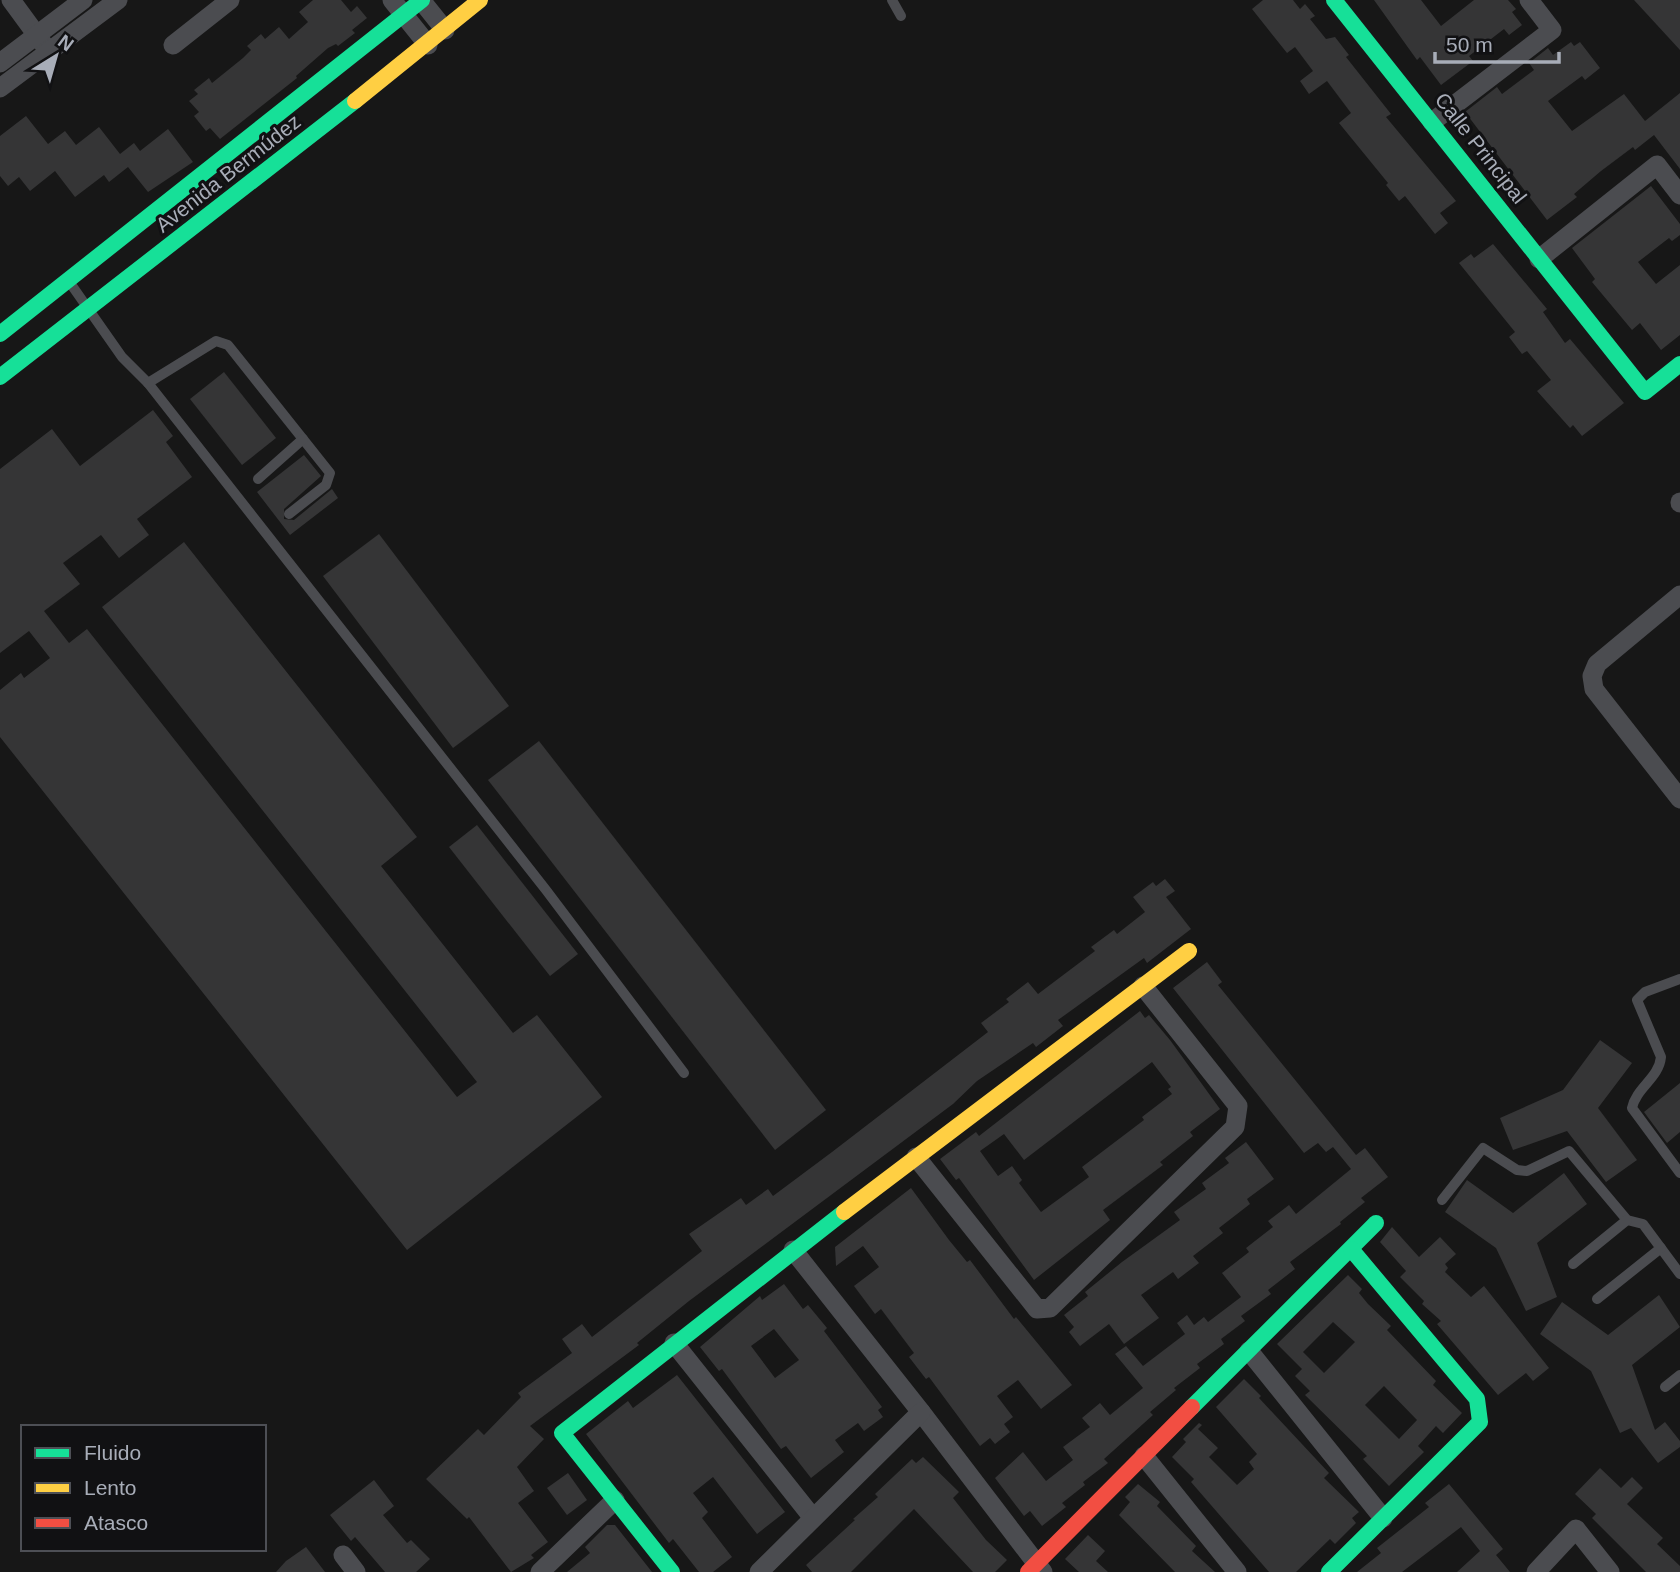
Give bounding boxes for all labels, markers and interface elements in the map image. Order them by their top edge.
north arrow [21,21,91,91]
scale bar [1435,21,1559,65]
text: N [54,30,78,55]
text: 50 m [1446,33,1493,56]
street label: Calle Principal [1431,88,1531,208]
street label: Avenida Bermúdez [151,109,305,237]
legend [21,1425,266,1551]
text: Fluido [84,1441,141,1464]
text: Lento [84,1476,137,1499]
text: Atasco [84,1511,148,1534]

